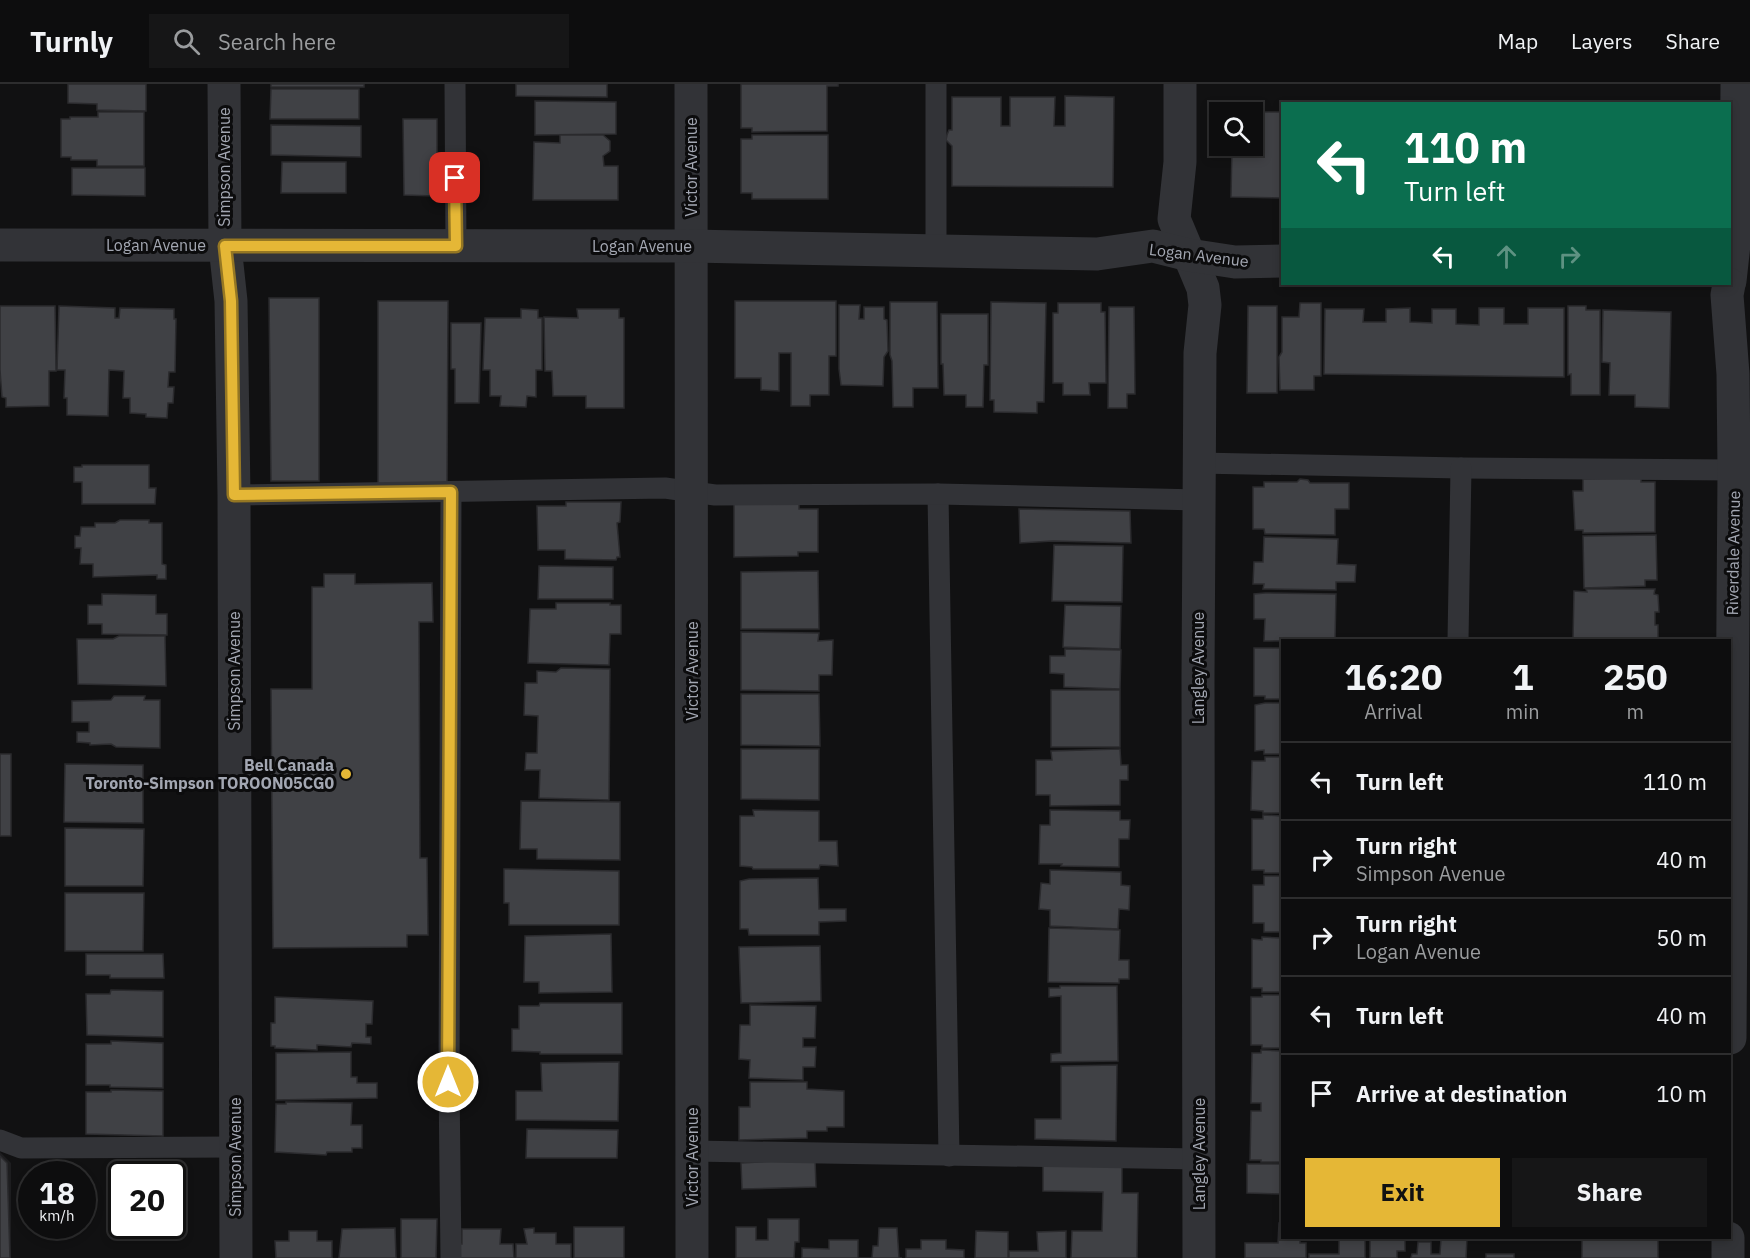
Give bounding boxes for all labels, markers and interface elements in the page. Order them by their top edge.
search box [149,14,569,68]
text: Turnly [30,23,113,60]
icon: search [170,25,203,58]
text: Search here [218,27,336,56]
text: Map [1498,27,1538,55]
text: Layers [1571,27,1633,55]
text: Share [1666,27,1720,55]
map controls [1209,102,1263,156]
button: search [1209,102,1263,156]
street label: Simpson Avenue [214,107,234,227]
street label: Victor Avenue [681,117,701,217]
text: 110 m [1404,120,1527,175]
icon: left [1305,126,1383,204]
pin [429,152,480,203]
icon: arrive [438,161,471,194]
text: Turn left [1404,173,1505,208]
street label: Logan Avenue [106,235,206,255]
street label: Logan Avenue [592,236,692,256]
street label: Logan Avenue [1148,239,1250,271]
icon: left [1427,240,1460,273]
icon: ahead [1490,240,1523,273]
icon: right [1553,240,1586,273]
street label: Riverdale Avenue [1722,490,1744,616]
street label: Simpson Avenue [224,611,244,731]
street label: Langley Avenue [1188,612,1208,724]
street label: Victor Avenue [682,621,702,721]
text: 16:20 [1344,653,1443,700]
text: 1 [1512,653,1534,700]
text: 250 [1603,653,1668,700]
text: Arrival [1364,698,1423,725]
text: min [1506,698,1540,725]
text: m [1627,698,1644,725]
place label: Bell Canada Toronto-Simpson TOROON05CG0 [85,755,334,793]
icon: left [1305,765,1338,798]
marker: Bell Canada Toronto-Simpson TOROON05CG0 [339,767,353,781]
text: Turn left [1356,767,1444,796]
text: 110 m [1643,767,1707,796]
text: Turn right [1356,831,1457,860]
icon: right [1305,843,1338,876]
text: 40 m [1656,845,1707,874]
text: Simpson Avenue [1356,860,1505,887]
text: Turn right [1356,909,1457,938]
icon: right [1305,921,1338,954]
text: 50 m [1656,923,1707,952]
text: Logan Avenue [1356,938,1481,965]
icon: left [1305,999,1338,1032]
text: Turn left [1356,1001,1444,1030]
text: 40 m [1656,1001,1707,1030]
position arrow [416,1050,480,1114]
icon: arrive [1305,1077,1338,1110]
text: Arrive at destination [1356,1079,1567,1108]
text: 10 m [1656,1079,1707,1108]
street label: Simpson Avenue [225,1097,245,1217]
street label: Langley Avenue [1189,1098,1209,1210]
street label: Victor Avenue [682,1107,702,1207]
button: Exit [1305,1158,1500,1227]
button: Share [1512,1158,1707,1227]
speed limit sign: 20 [108,1161,186,1239]
text: 18 [39,1173,75,1212]
text: km/h [39,1206,75,1225]

